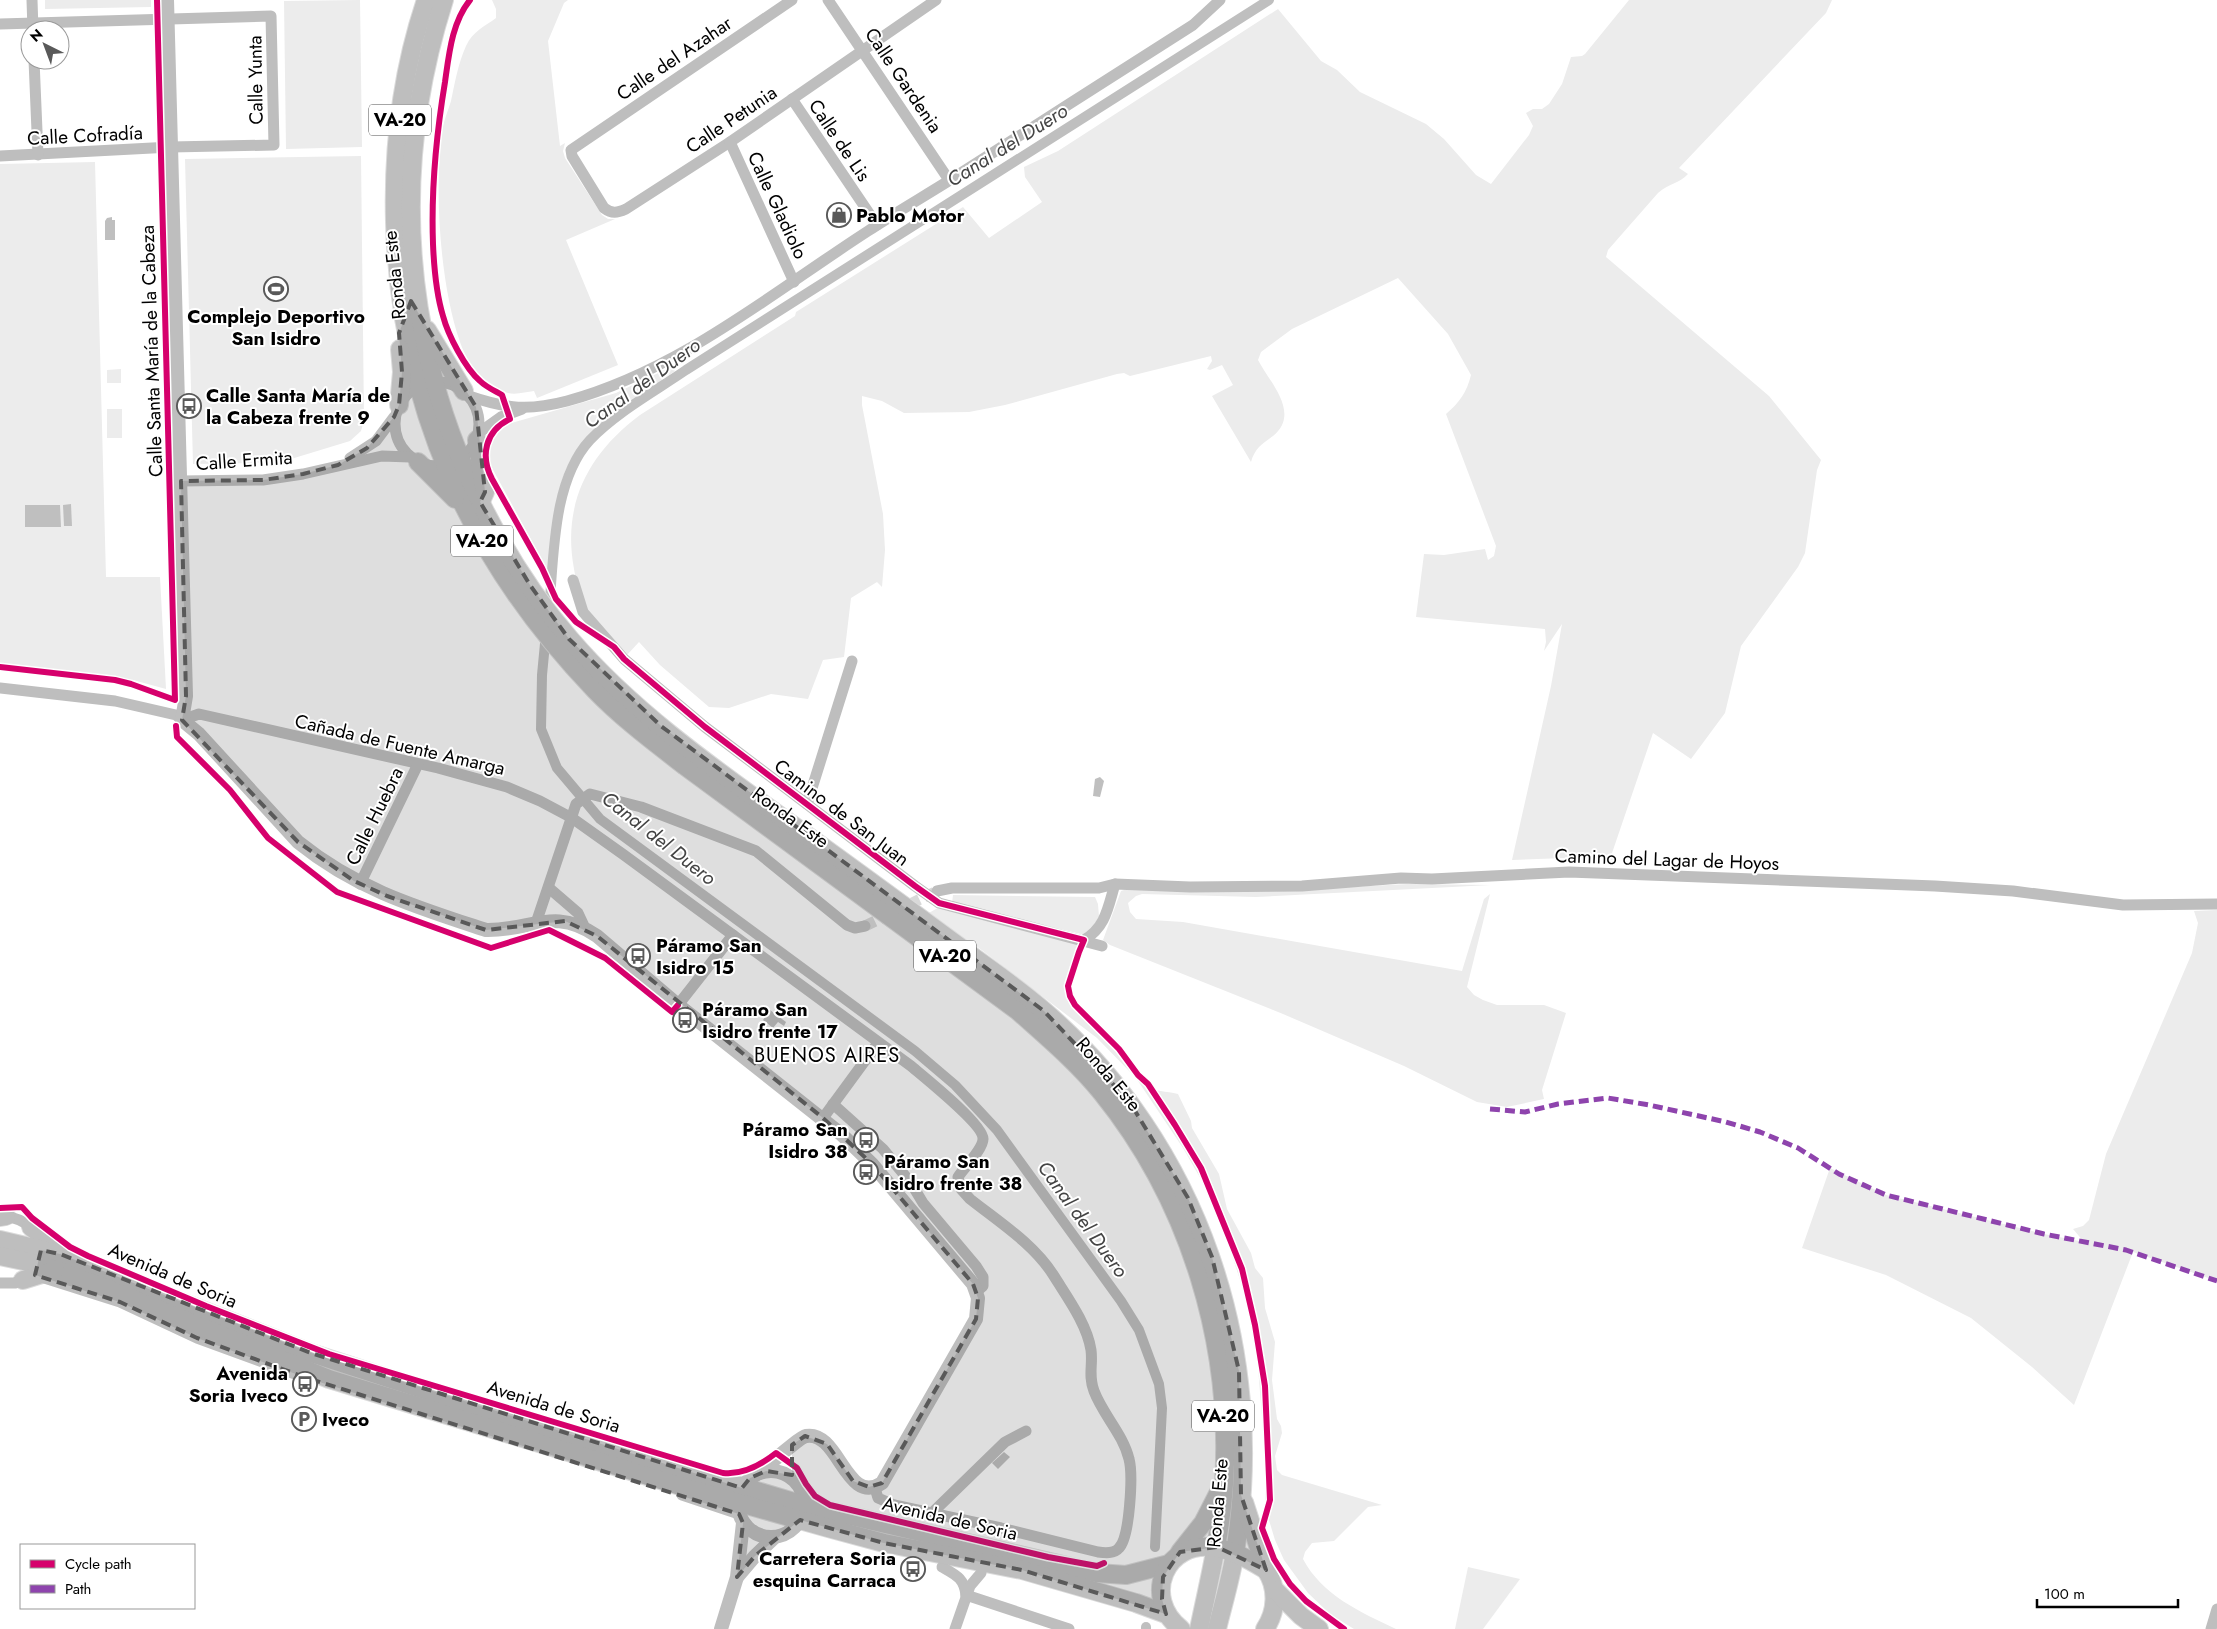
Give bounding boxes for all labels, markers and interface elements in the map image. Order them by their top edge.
street label: Calle del Azahar [611,9,738,107]
north arrow [20,20,70,70]
street label: Calle Gardenia [858,22,949,138]
text: N [25,24,47,46]
street label: Calle Yunta [241,35,270,125]
street label: Calle Petunia [680,79,782,160]
street label: Calle de Lis [802,94,877,187]
water label: Canal del Duero [941,96,1074,194]
road number: VA-20 [369,104,431,136]
street label: Calle Cofradía [27,119,144,152]
street label: Calle Gladiolo [741,147,814,263]
shop icon: Pablo Motor [826,202,852,228]
place label: Pablo Motor [856,202,965,229]
street label: Calle Santa María de la Cabeza [134,225,169,477]
street label: Ronda Este [376,229,413,321]
sports icon: Complejo Deportivo San Isidro [263,276,289,302]
place label: Complejo Deportivo San Isidro [187,303,365,352]
water label: Canal del Duero [578,331,707,436]
place label: Calle Santa María de la Cabeza frente 9 [206,382,390,431]
bus stop icon: Calle Santa María de la Cabeza frente 9 [176,393,202,419]
street label: Calle Ermita [195,444,293,477]
road number: VA-20 [451,526,513,556]
street label: Cañada de Fuente Amarga [292,707,508,782]
street label: Camino de San Juan [768,753,915,872]
street label: Calle Huebra [339,763,410,870]
street label: Ronda Este [747,780,835,855]
water label: Canal del Duero [595,784,722,893]
street label: Camino del Lagar de Hoyos [1554,842,1780,877]
place label: Páramo San Isidro 15 [656,932,762,981]
road number: VA-20 [914,940,976,971]
bus stop icon: Páramo San Isidro 15 [625,943,651,969]
place label: Páramo San Isidro frente 17 [702,996,838,1045]
bus stop icon: Páramo San Isidro frente 17 [672,1007,698,1033]
street label: Ronda Este [1070,1032,1148,1117]
district label: BUENOS AIRES [754,1041,900,1070]
place label: Páramo San Isidro 38 [742,1116,848,1165]
bus stop icon: Páramo San Isidro 38 [853,1127,879,1153]
place label: Páramo San Isidro frente 38 [884,1148,1022,1197]
water label: Canal del Duero [1030,1155,1135,1284]
bus stop icon: Páramo San Isidro frente 38 [853,1159,879,1185]
street label: Avenida de Soria [104,1236,241,1315]
place label: Avenida Soria Iveco [189,1360,288,1409]
bus stop icon: Avenida Soria Iveco [292,1371,318,1397]
street label: Avenida de Soria [484,1373,624,1440]
road number: VA-20 [1192,1400,1254,1432]
parking icon: Iveco [291,1406,317,1432]
place label: Iveco [322,1406,369,1433]
street label: Ronda Este [1200,1457,1235,1549]
street label: Avenida de Soria [880,1490,1020,1547]
legend [20,1544,195,1609]
place label: Carretera Soria esquina Carraca [753,1545,896,1594]
text: Cycle path [65,1553,132,1575]
bus stop icon: Carretera Soria esquina Carraca [900,1556,926,1582]
scale bar [2037,1576,2178,1608]
text: Path [65,1578,91,1600]
text: 100 m [2044,1583,2085,1605]

